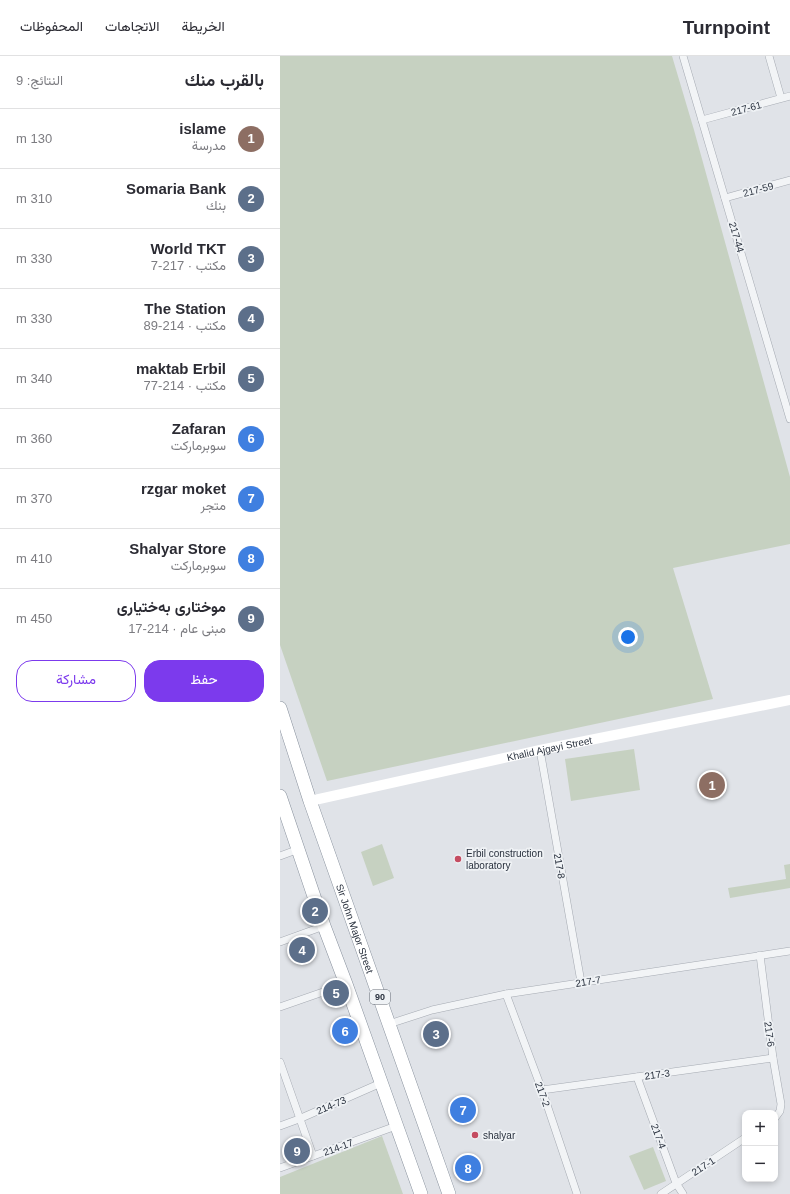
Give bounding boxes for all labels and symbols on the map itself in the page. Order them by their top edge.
street label: 217-61 [730,99,763,118]
street label: 217-59 [742,180,775,199]
street label: 217-44 [727,221,746,254]
your location [618,627,638,647]
street label: Khalid Ajgayi Street [506,735,593,763]
pin: 1 [699,770,725,800]
place label: Erbil construction laboratory [466,848,543,871]
street label: 217-8 [552,853,567,880]
marker: Erbil construction laboratory [453,854,463,864]
street label: Sir John Major Street [334,883,376,975]
pin: 2 [302,896,328,926]
pin: 4 [289,935,315,965]
street label: 217-7 [575,974,602,989]
pin: 5 [323,978,349,1008]
road number: 90 [370,990,390,1004]
pin: 6 [332,1016,358,1046]
pin: 3 [423,1019,449,1049]
street label: 217-6 [762,1021,777,1048]
street label: 217-3 [644,1067,671,1082]
street label: 217-2 [533,1080,552,1108]
street label: 214-73 [315,1094,348,1117]
pin: 7 [450,1095,476,1125]
street label: 217-4 [649,1122,668,1150]
marker: shalyar [470,1130,480,1140]
place label: shalyar [483,1130,516,1141]
pin: 9 [284,1136,310,1166]
street label: 214-17 [322,1137,355,1158]
pin: 8 [455,1153,481,1183]
street label: 217-1 [690,1155,717,1178]

